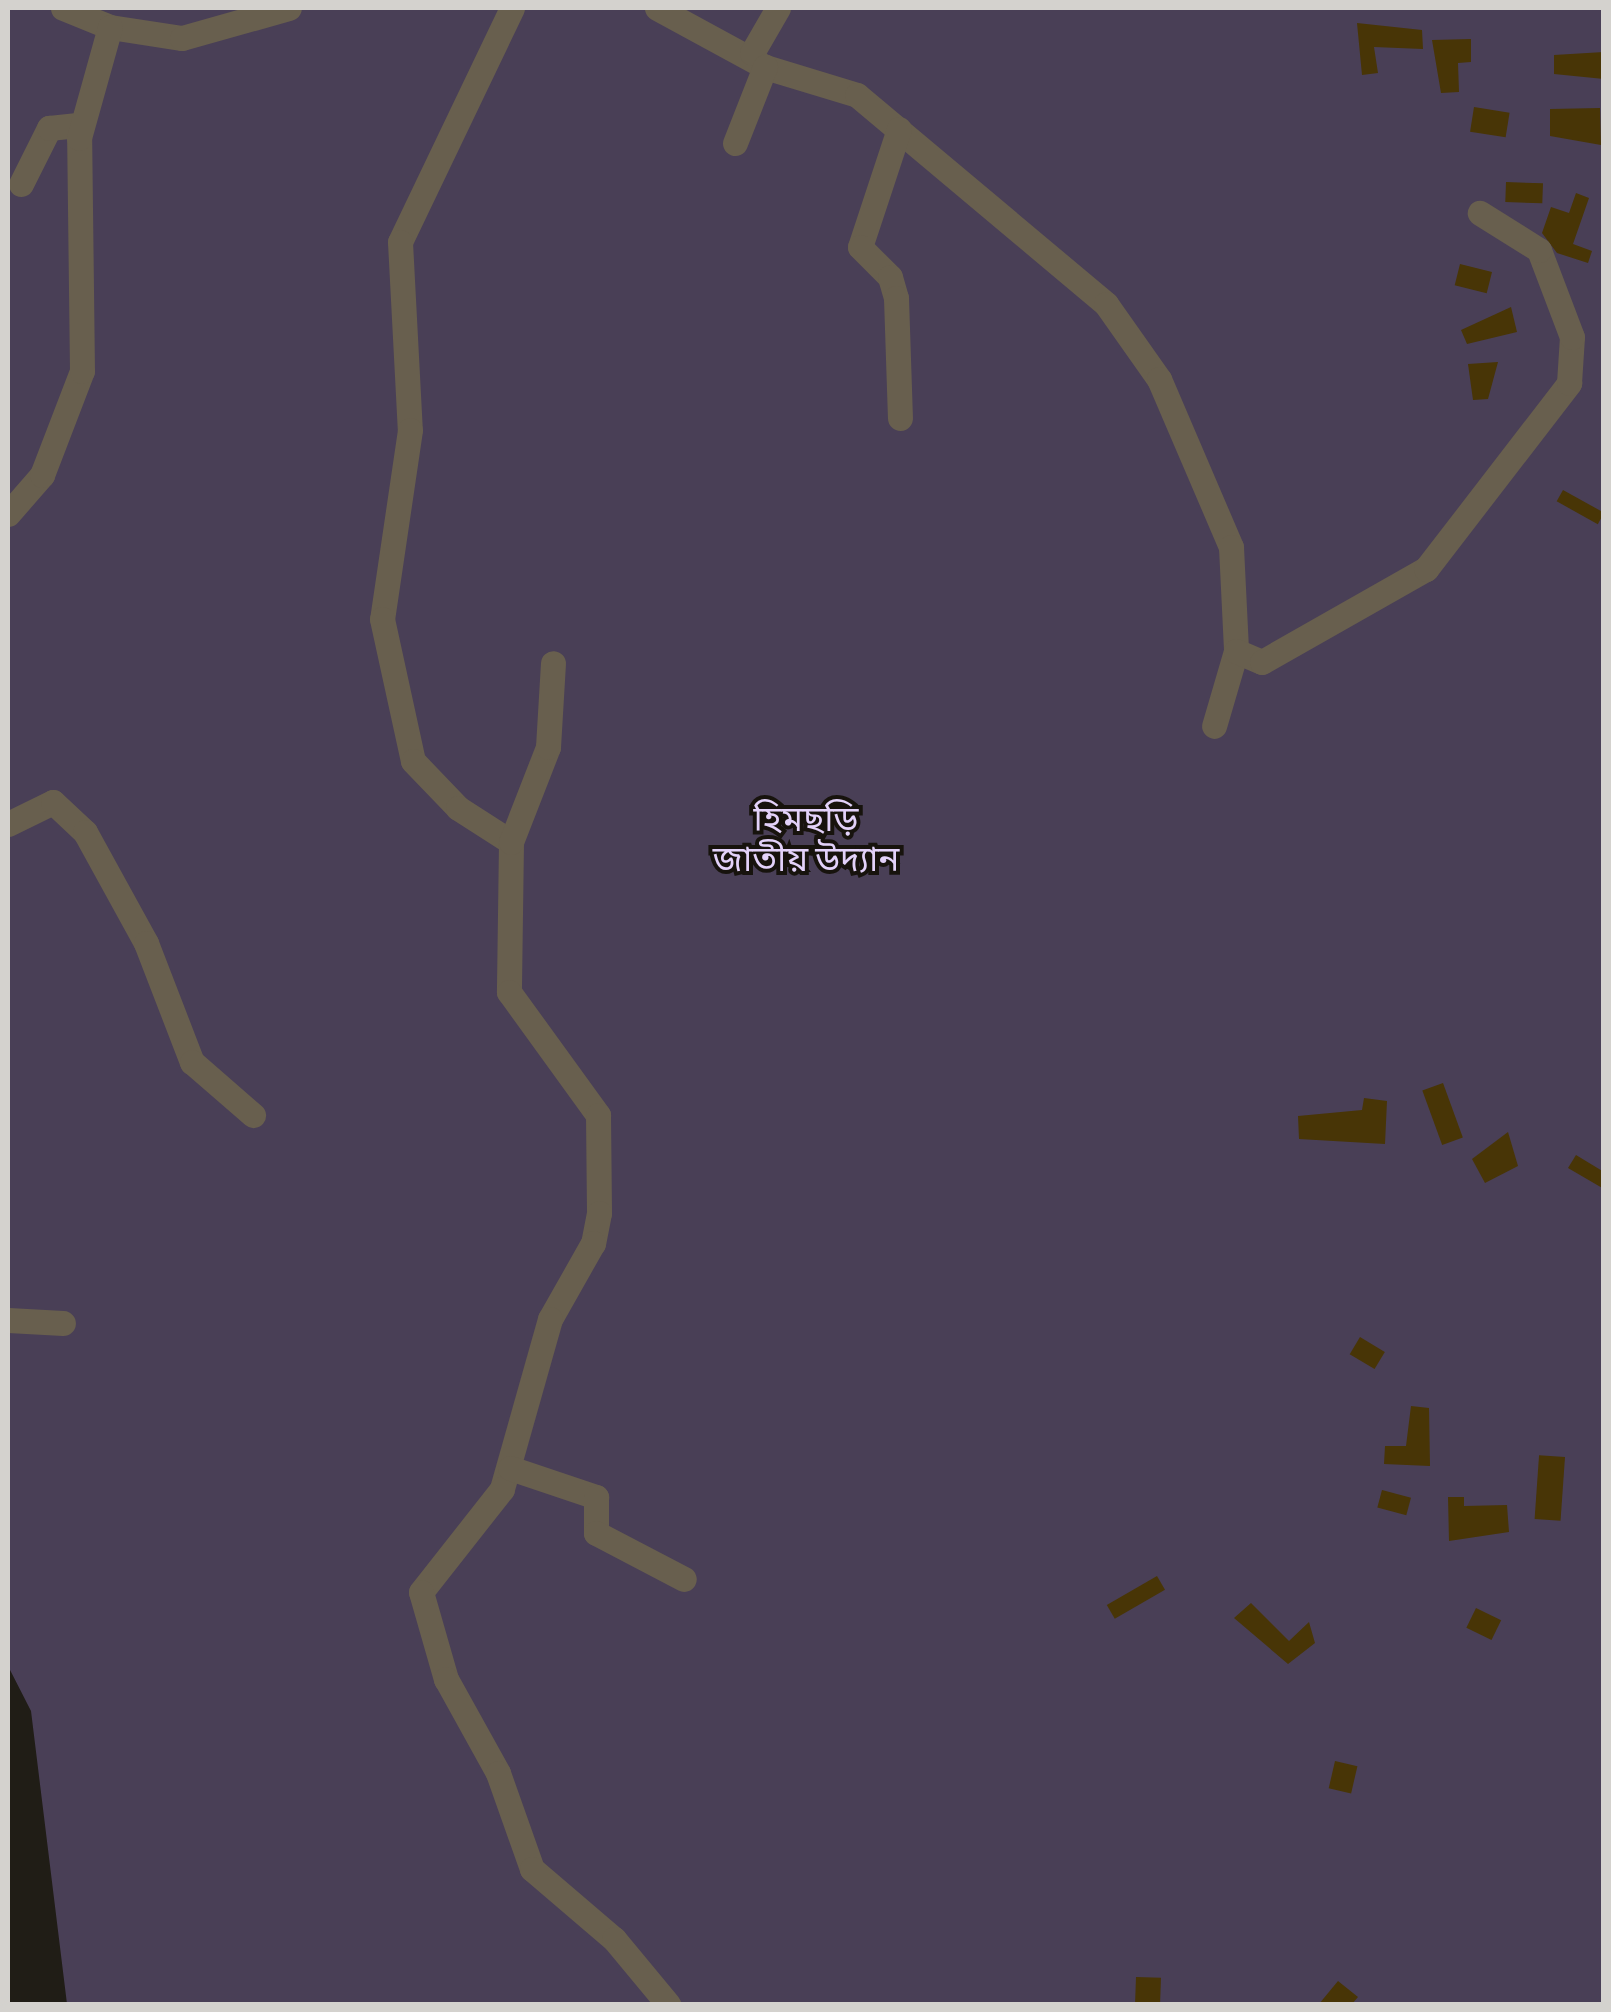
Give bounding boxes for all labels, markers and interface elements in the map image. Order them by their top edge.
park label: হিমছড়ি জাতীয় উদ্যান [713,796,899,878]

